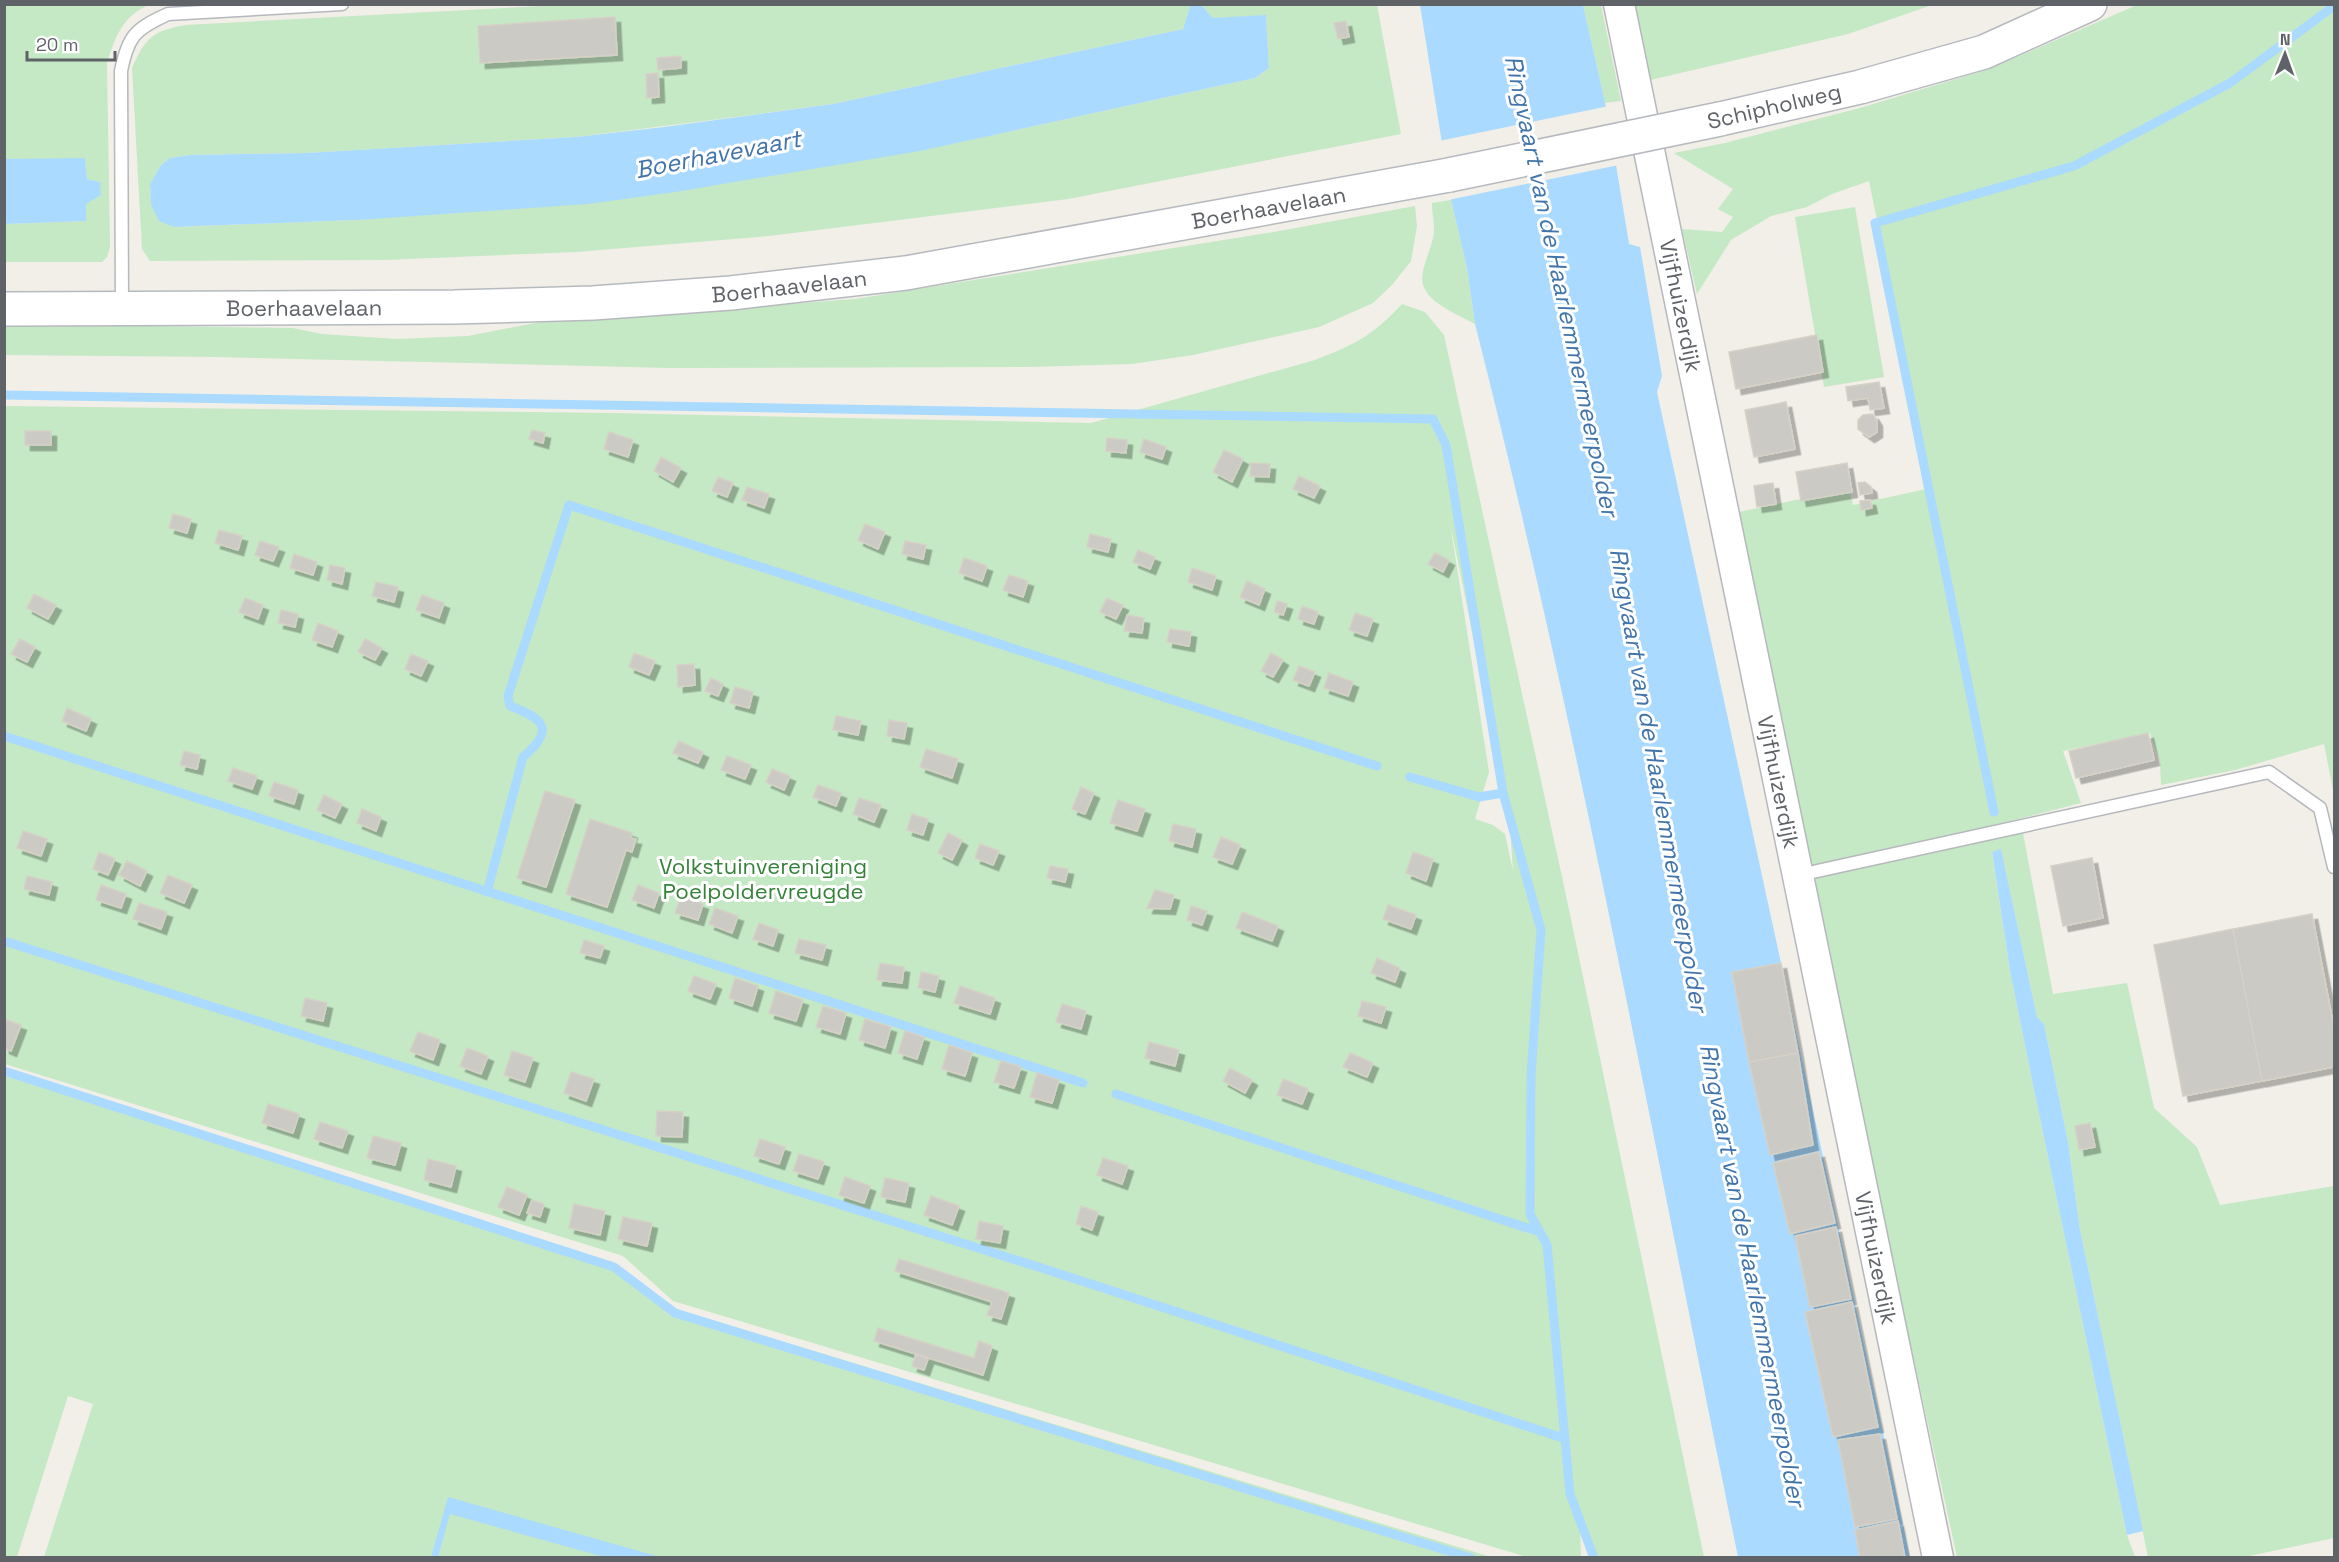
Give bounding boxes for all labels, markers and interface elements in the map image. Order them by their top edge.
scale bar [27,24,116,62]
north arrow [2255,24,2315,84]
text: N [2280,29,2291,50]
text: 20 m [36,33,79,56]
water label: Ringvaart van de Haarlemmermeerpolder [1498,53,1627,522]
street label: Schipholweg [1704,77,1844,135]
water label: Boerhavevaart [632,122,805,185]
street label: Boerhaavelaan [1189,180,1348,235]
street label: Vijfhuizerdijk [1654,237,1708,375]
street label: Boerhaavelaan [710,264,868,308]
street label: Boerhaavelaan [226,293,382,322]
water label: Ringvaart van de Haarlemmermeerpolder [1603,546,1716,1017]
street label: Vijfhuizerdijk [1751,713,1806,851]
park label: Volkstuinvereniging Poelpoldervreugde [659,852,867,905]
water label: Ringvaart van de Haarlemmermeerpolder [1693,1041,1814,1512]
street label: Vijfhuizerdijk [1849,1189,1904,1327]

